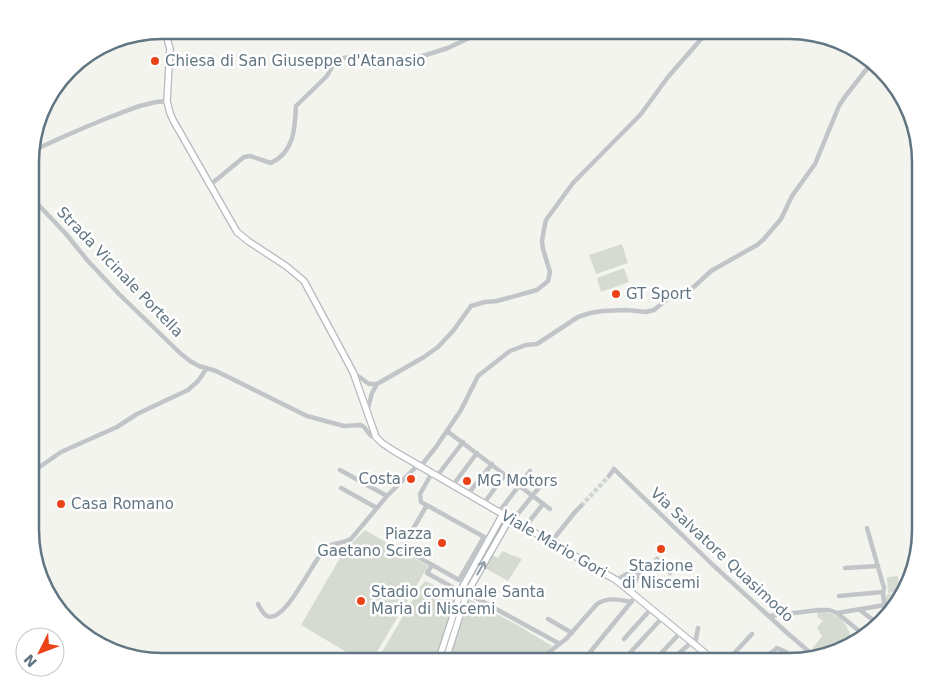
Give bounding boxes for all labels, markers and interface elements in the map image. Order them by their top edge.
place label: Chiesa di San Giuseppe d'Atanasio [165,52,426,70]
marker: Chiesa di San Giuseppe d'Atanasio [149,55,161,67]
street label: Strada Vicinale Portella [53,203,187,341]
place label: GT Sport [626,285,691,303]
marker: GT Sport [610,288,622,300]
place label: Costa [358,470,401,488]
place label: MG Motors [477,472,558,490]
marker: Costa [405,473,417,485]
marker: MG Motors [461,475,473,487]
street label: Via Salvatore Quasimodo [647,484,797,626]
place label: Casa Romano [71,495,174,513]
marker: Casa Romano [55,498,67,510]
street label: Viale Mario Gori [498,506,610,582]
place label: Piazza Gaetano Scirea [317,525,432,560]
marker: Piazza Gaetano Scirea [436,537,448,549]
marker: Stazione di Niscemi [655,543,667,555]
place label: Stazione di Niscemi [622,557,700,592]
one-way arrow [476,560,486,575]
place label: Stadio comunale Santa Maria di Niscemi [371,583,545,618]
marker: Stadio comunale Santa Maria di Niscemi [355,595,367,607]
north arrow [15,627,65,677]
text: N [20,651,40,670]

